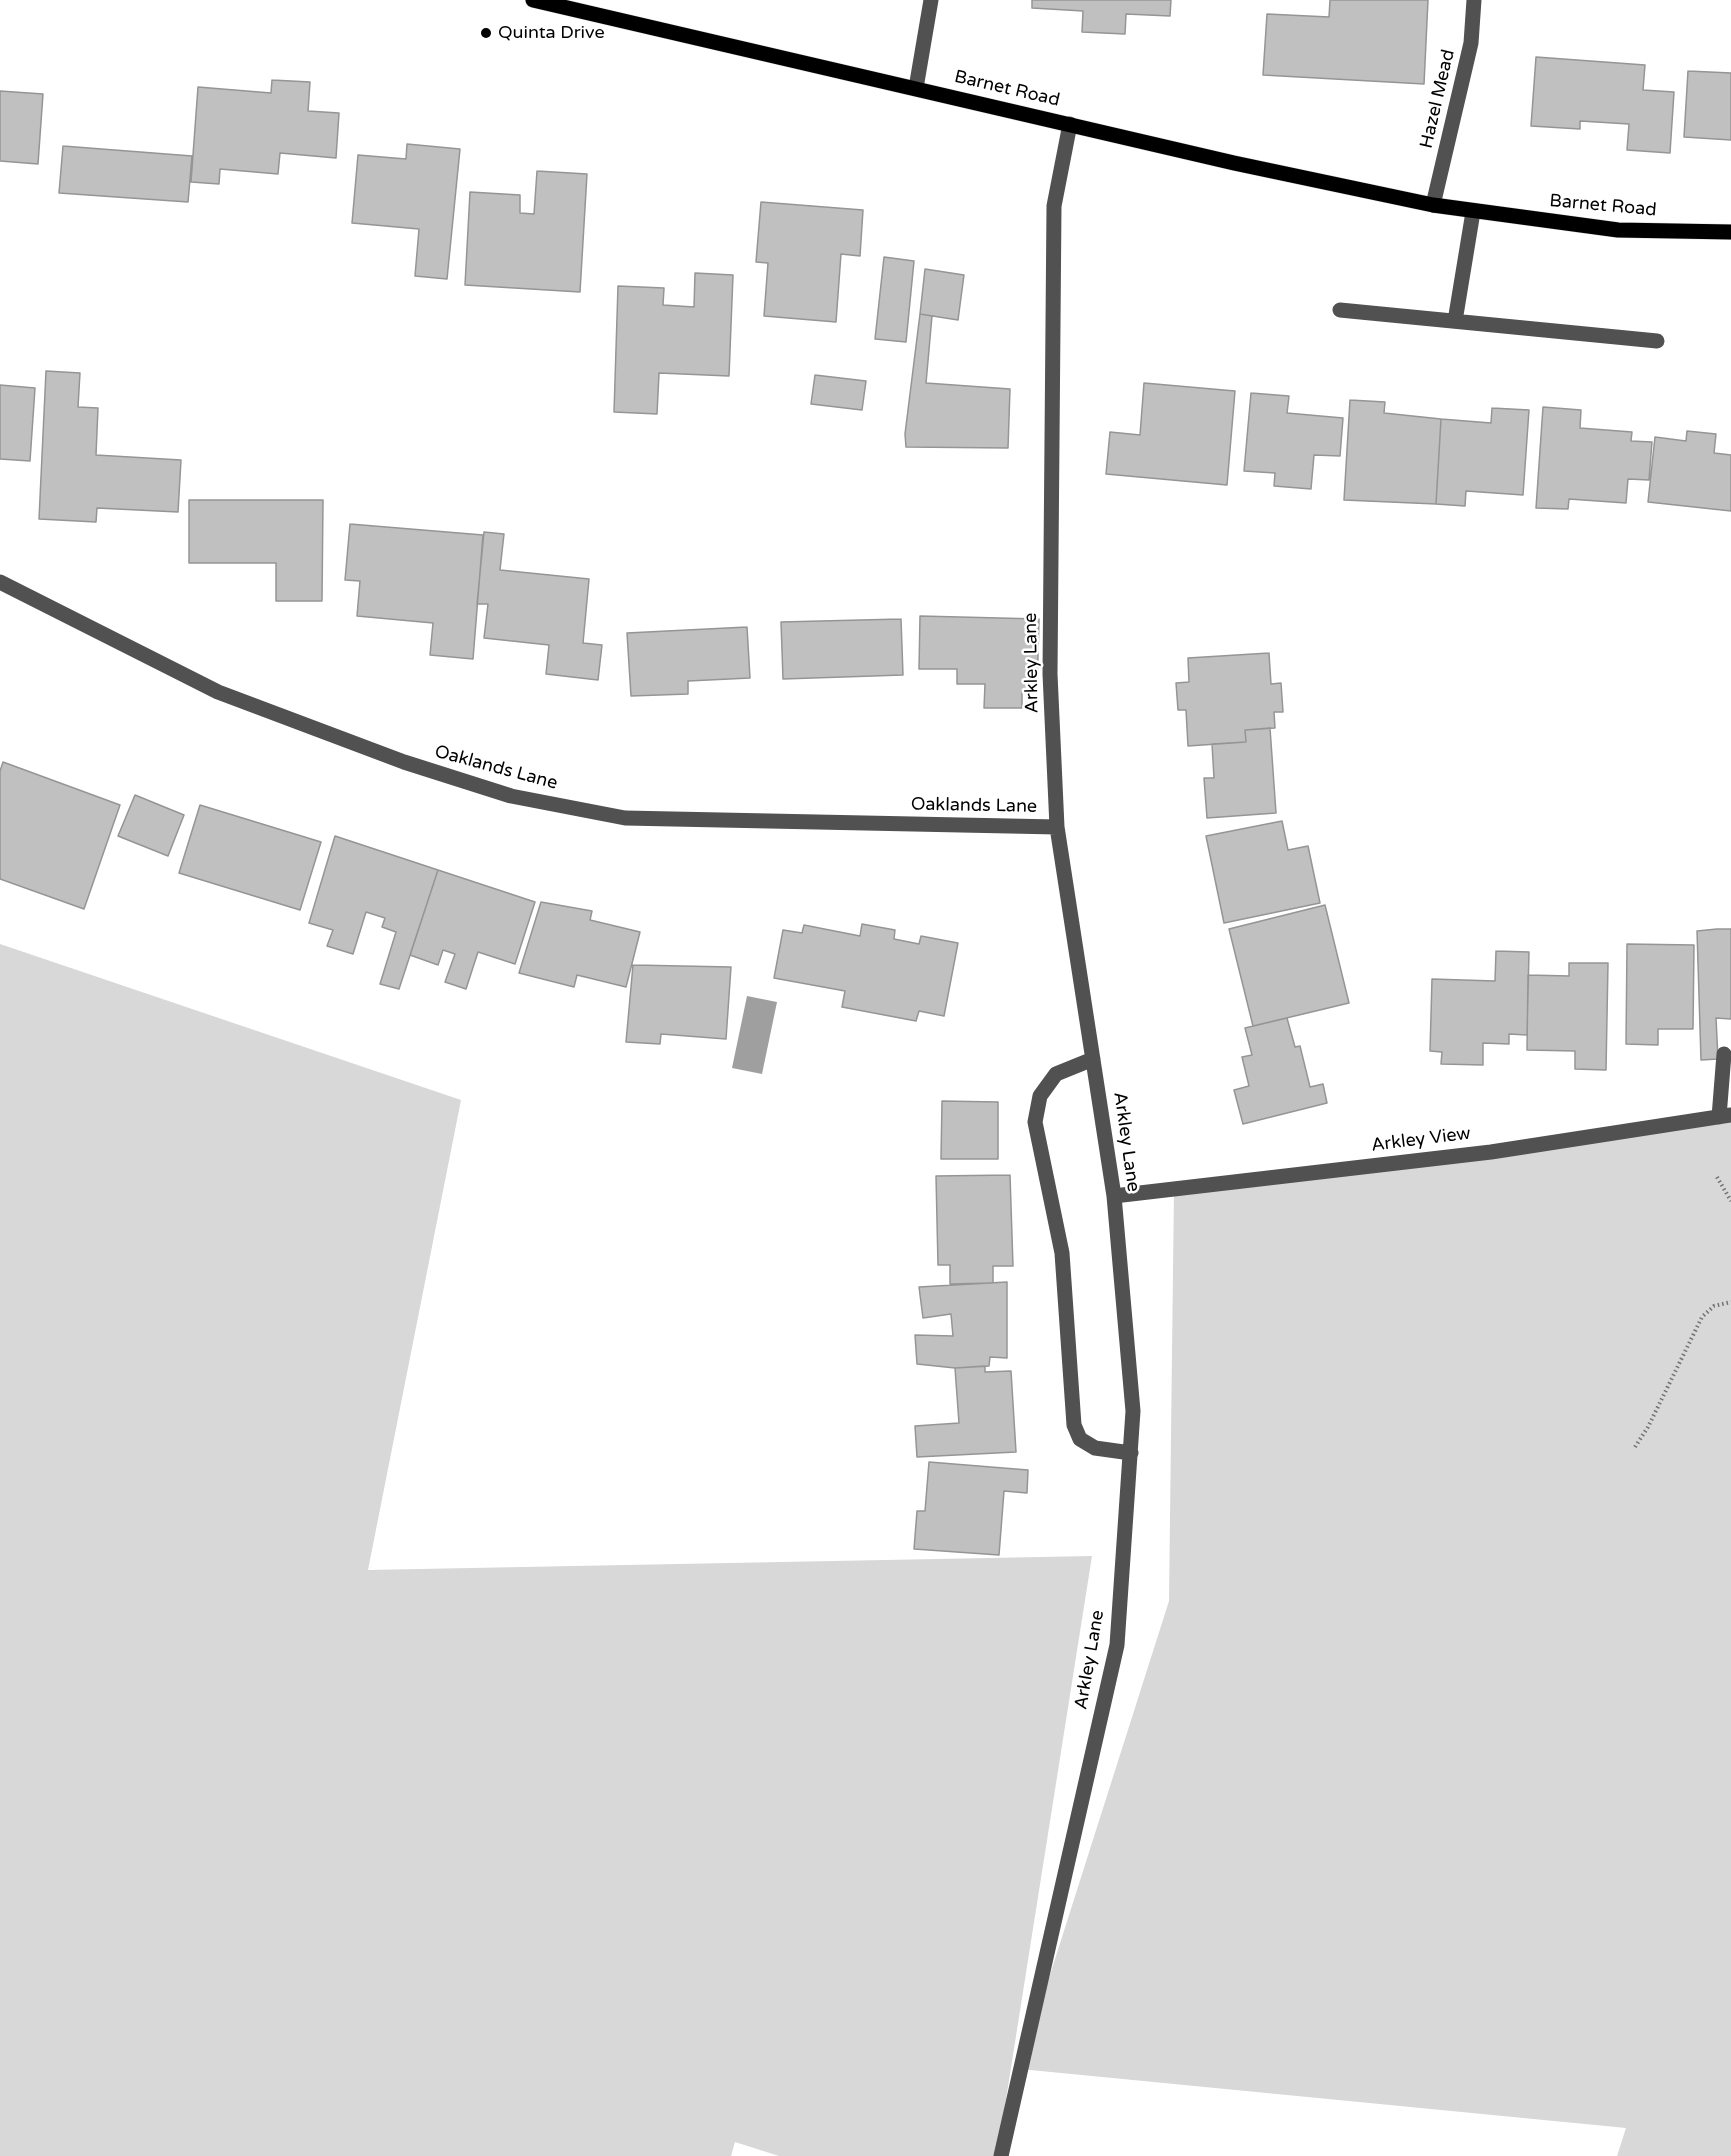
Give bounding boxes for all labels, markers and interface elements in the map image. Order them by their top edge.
place label: Quinta Drive [498,22,605,44]
marker: Quinta Drive [479,26,493,40]
street label: Hazel Mead [1416,47,1460,151]
street label: Barnet Road [952,66,1062,112]
street label: Barnet Road [1549,191,1657,221]
street label: Arkley Lane [1020,613,1044,713]
street label: Oaklands Lane [432,741,560,795]
street label: Oaklands Lane [911,794,1037,818]
street label: Arkley Lane [1108,1091,1144,1193]
street label: Arkley View [1370,1123,1472,1157]
street label: Arkley Lane [1071,1609,1109,1711]

